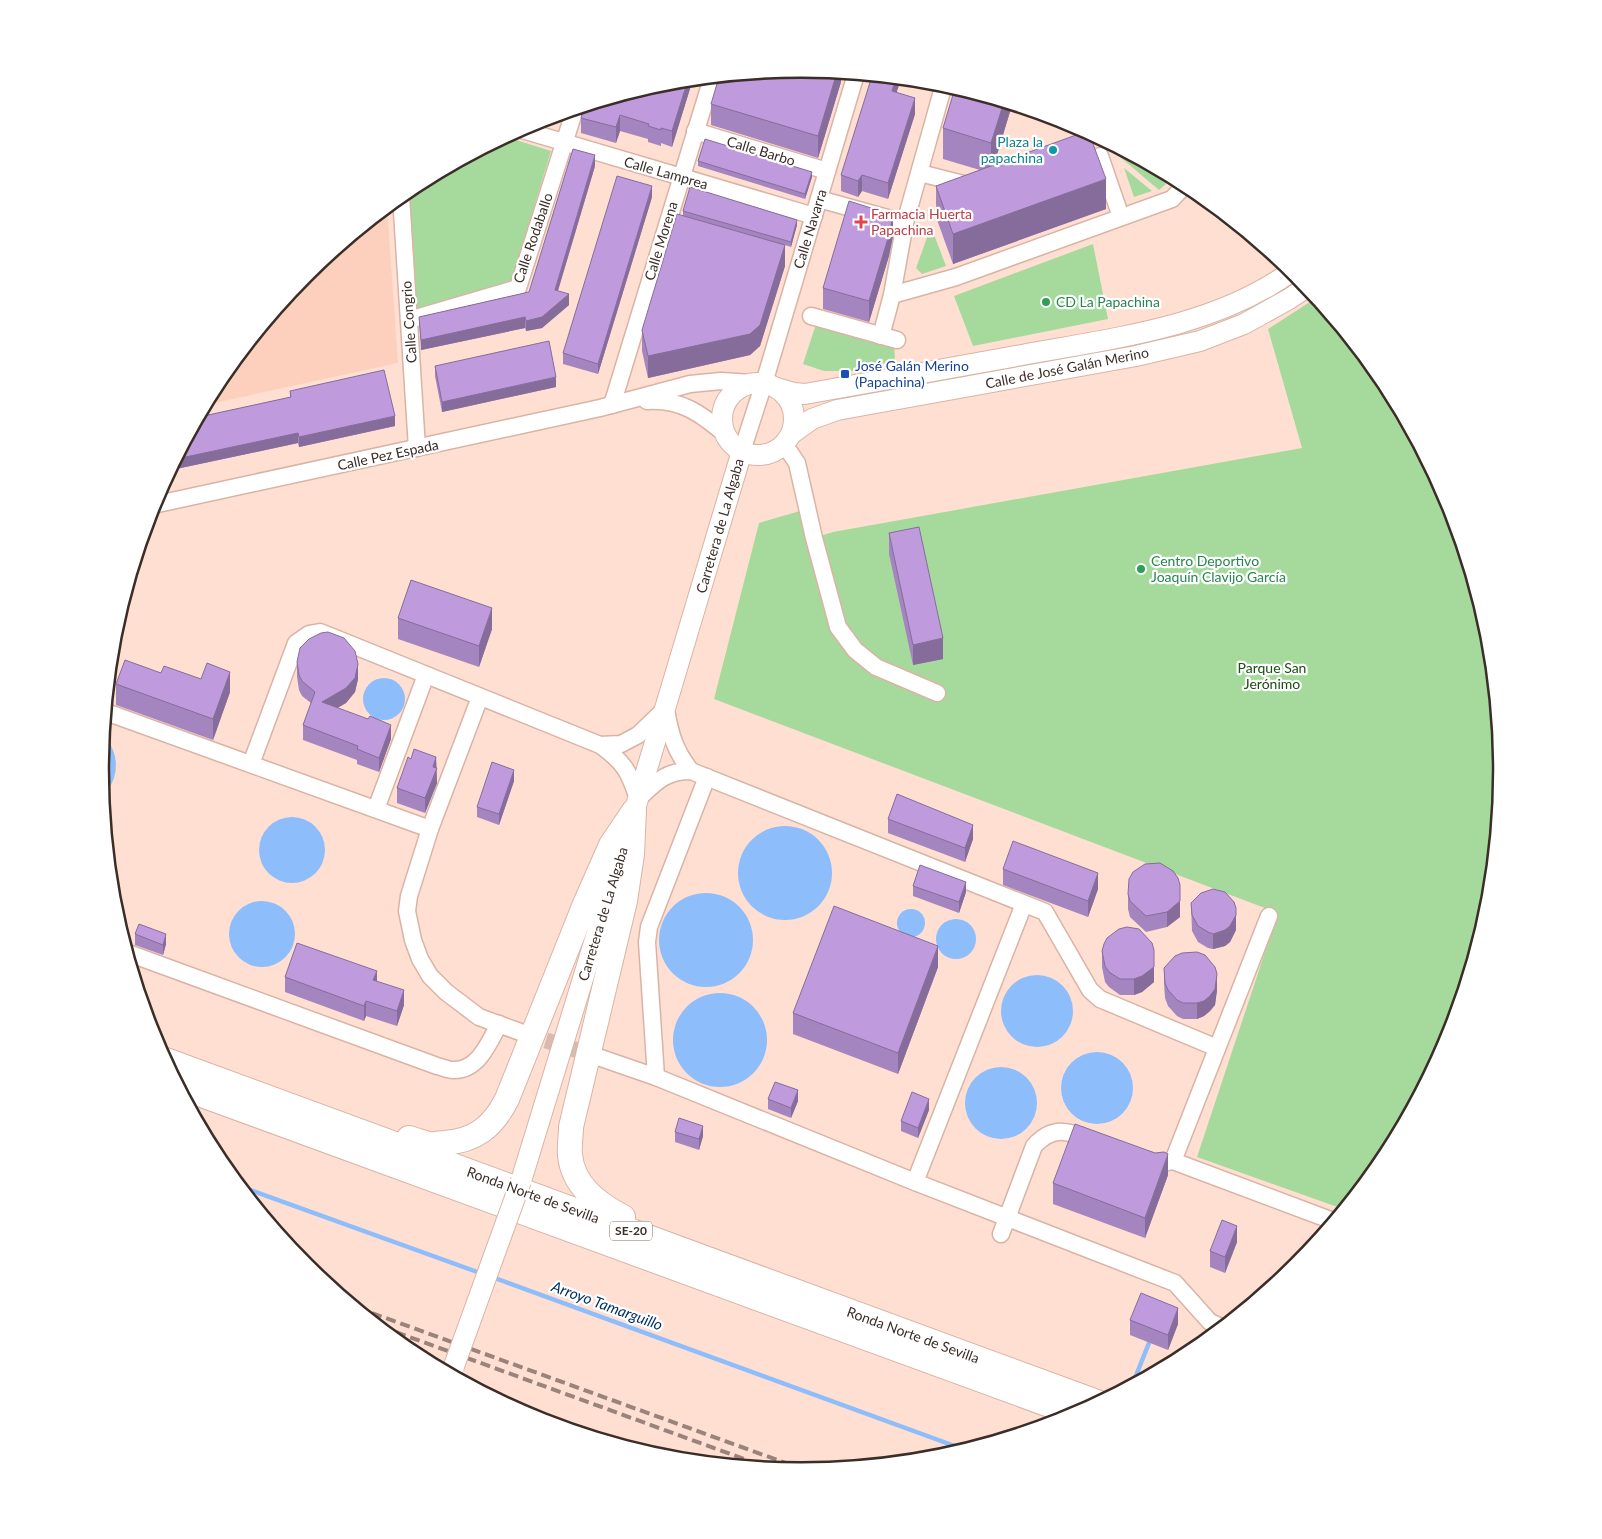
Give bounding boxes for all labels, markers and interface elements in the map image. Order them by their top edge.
street label: Calle Barbo [725,132,797,169]
place label: Plaza la papachina [981,133,1043,166]
marker: Plaza la papachina [1047,144,1059,156]
street label: Calle Lamprea [622,152,710,193]
street label: Calle Navarra [789,187,830,271]
street label: Calle Rodaballo [509,190,556,285]
street label: Calle Morena [640,199,681,282]
place label: Farmacia Huerta Papachina [871,205,972,238]
marker: Farmacia Huerta Papachina [855,216,867,228]
street label: Calle Congrio [397,280,420,364]
place label: CD La Papachina [1056,293,1160,310]
marker: CD La Papachina [1040,296,1052,308]
street label: Calle de José Galán Merino [984,343,1150,392]
place label: José Galán Merino (Papachina) [855,357,969,390]
marker: José Galán Merino (Papachina) [839,368,851,380]
street label: Calle Pez Espada [336,435,440,474]
street label: Carretera de La Algaba [692,457,747,595]
place label: Centro Deportivo Joaquín Clavijo García [1151,552,1286,585]
marker: Centro Deportivo Joaquín Clavijo García [1135,563,1147,575]
park label: Parque San Jerónimo [1238,659,1306,692]
street label: Carretera de La Algaba [574,845,631,983]
street label: Ronda Norte de Sevilla [465,1163,602,1226]
road number: SE-20 [610,1222,652,1240]
water label: Arroyo Tamarguillo [548,1276,665,1334]
street label: Ronda Norte de Sevilla [845,1303,982,1366]

